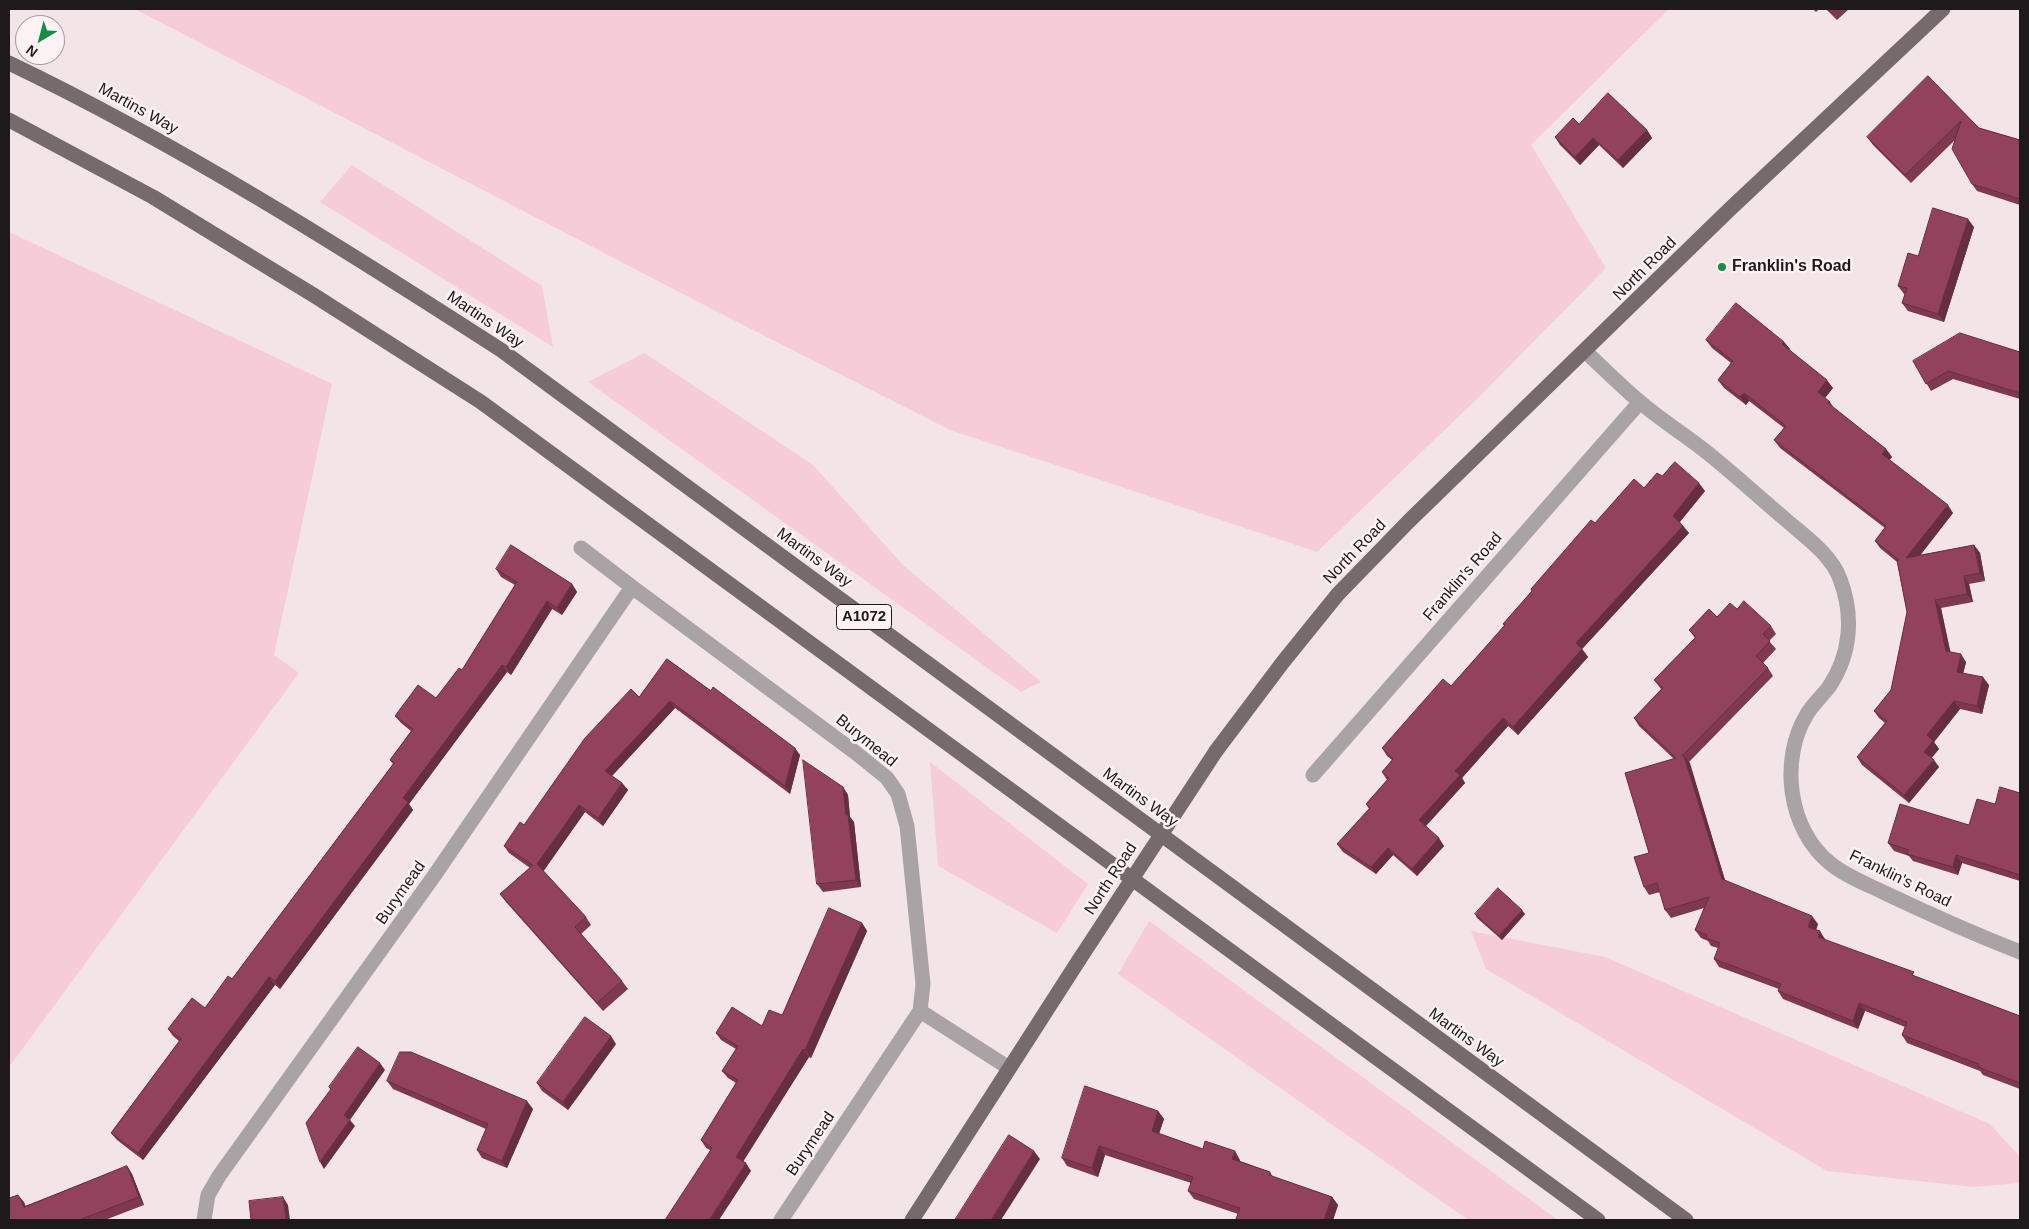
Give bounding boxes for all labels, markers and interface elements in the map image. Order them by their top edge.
north arrow [15,15,65,65]
text: N [23,42,40,61]
street label: Martins Way [95,79,181,139]
street label: North Road [1609,233,1681,305]
place label: Franklin's Road [1732,257,1851,277]
marker: Franklin's Road [1716,261,1728,273]
street label: Martins Way [443,287,527,353]
street label: North Road [1320,516,1390,588]
street label: Martins Way [773,524,855,592]
street label: Franklin's Road [1419,529,1507,625]
road number: A1072 [836,604,892,630]
street label: Burymead [832,711,900,771]
street label: Martins Way [1099,764,1181,832]
street label: North Road [1081,839,1141,919]
street label: Franklin's Road [1846,846,1954,912]
street label: Burymead [372,858,430,928]
street label: Martins Way [1425,1004,1507,1072]
street label: Burymead [783,1108,839,1180]

